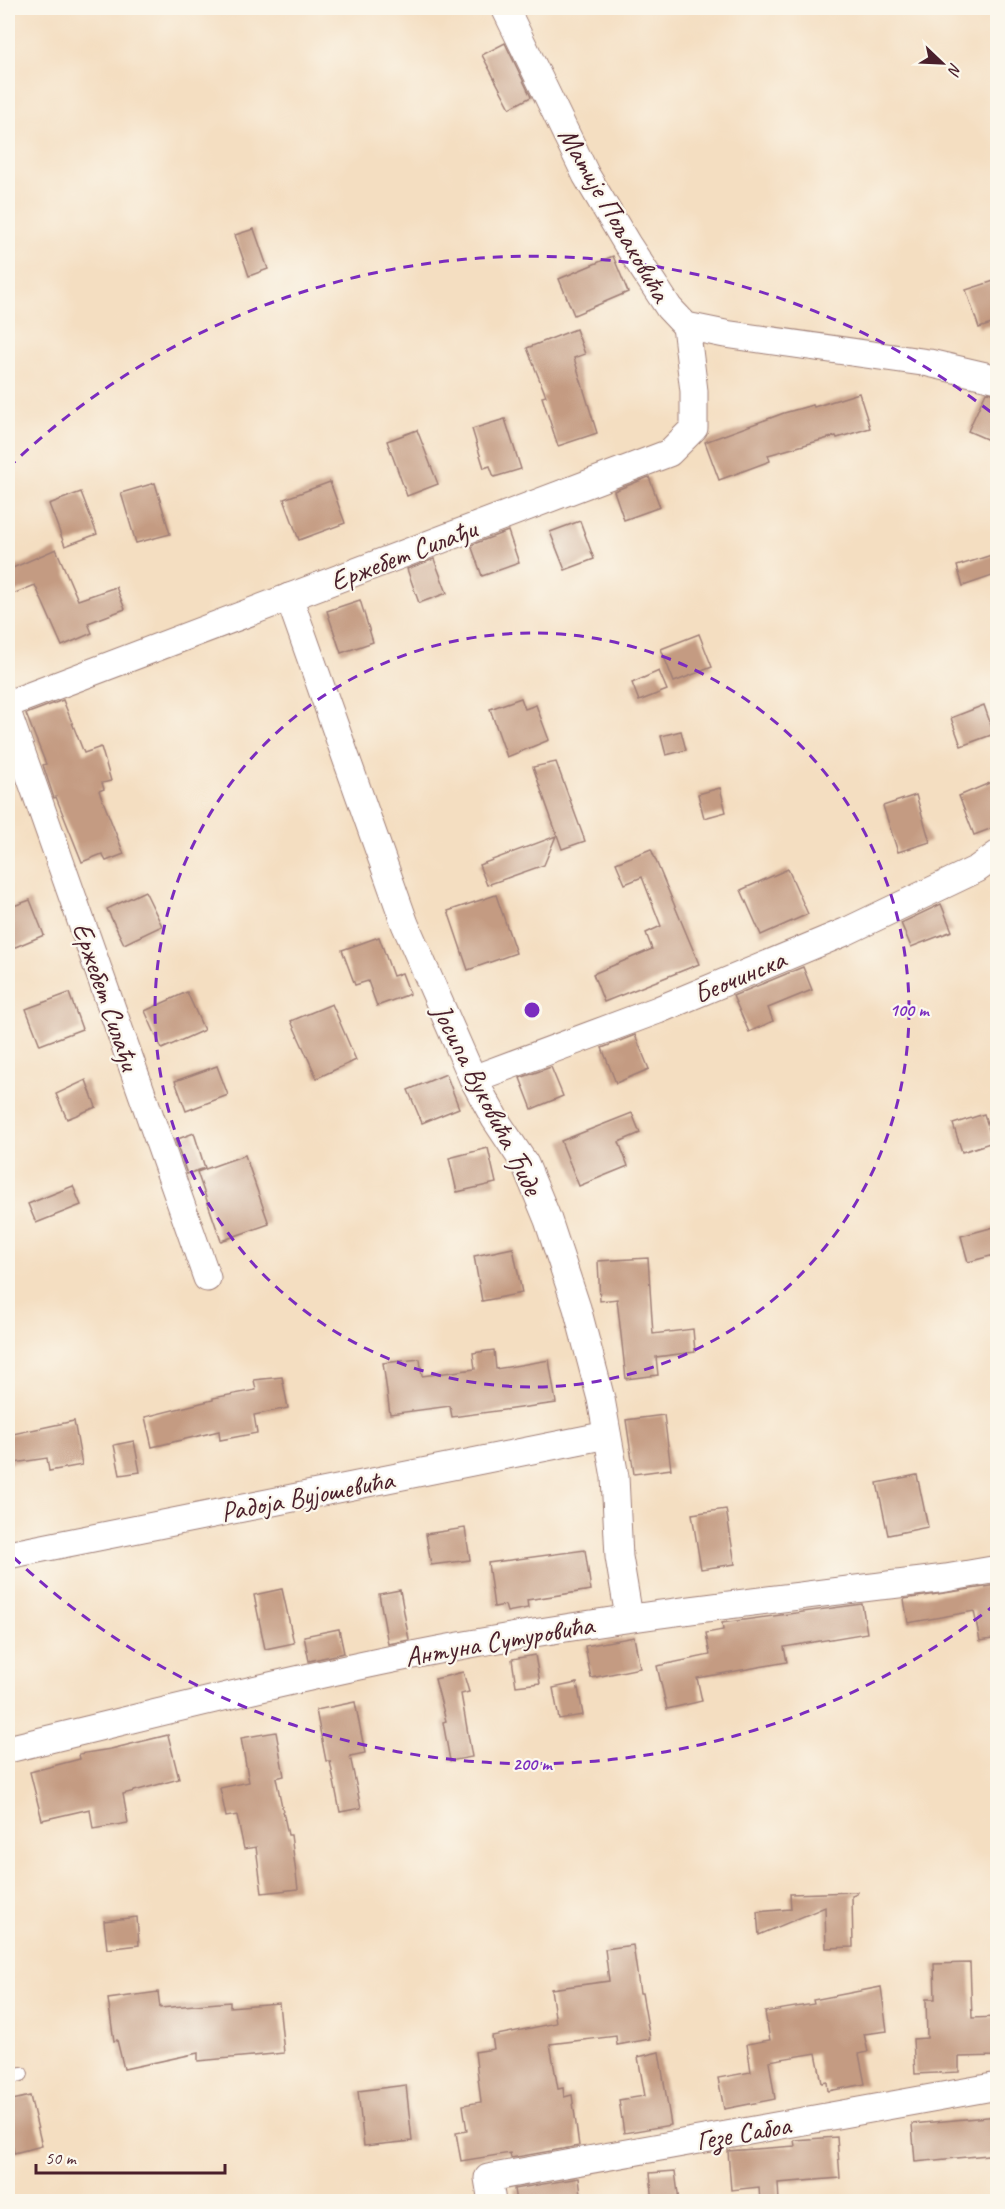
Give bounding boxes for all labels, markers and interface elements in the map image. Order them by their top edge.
north arrow [912,33,972,93]
text: N [943,60,966,80]
street label: Матије Пољаковића [550,121,680,309]
street label: Ержебет Силађи [325,510,483,598]
street label: Ержебет Силађи [65,918,149,1076]
street label: Беочинска [688,941,792,1011]
street label: Јосипа Вуковића Ђиде [423,996,552,1202]
text: 100 m [890,999,930,1021]
centre of rings [522,1000,542,1020]
street label: Радоја Вујошевића [218,1461,398,1529]
street label: Антуна Сутуровића [402,1606,598,1674]
text: 200 m [513,1753,553,1775]
street label: Гезе Сабоа [693,2107,795,2159]
scale bar [36,2137,225,2175]
text: 50 m [45,2147,78,2169]

